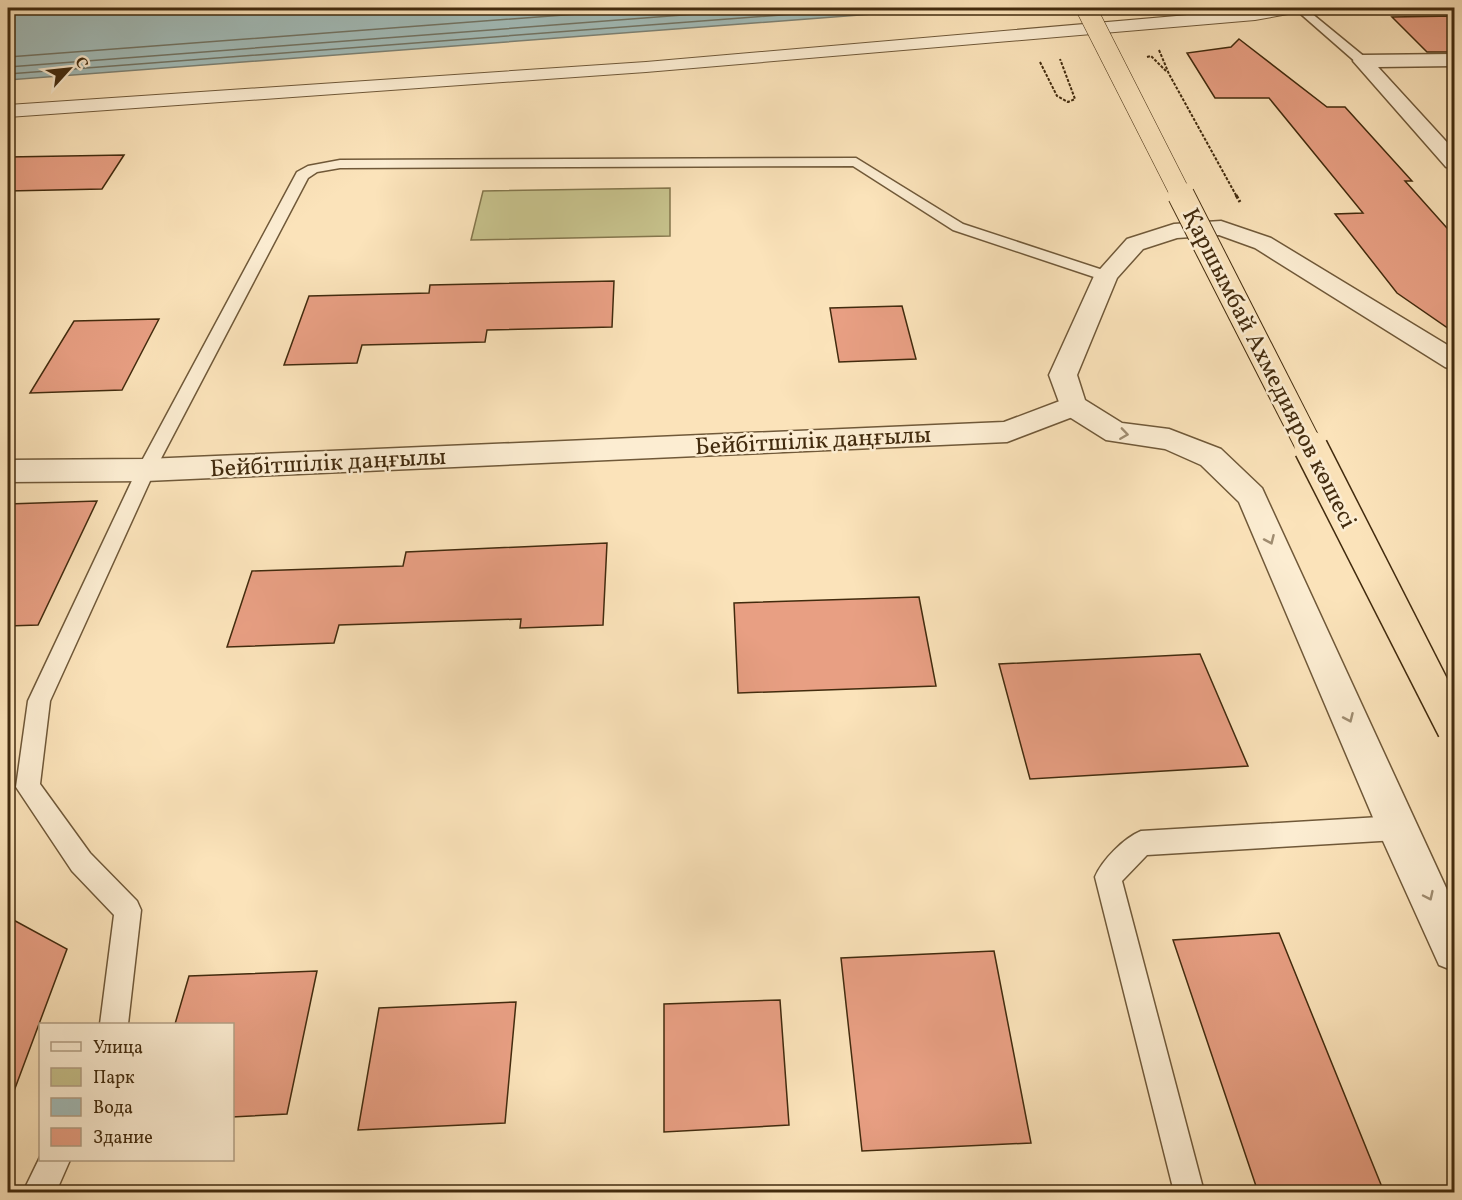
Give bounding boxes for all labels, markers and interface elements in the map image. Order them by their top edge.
north arrow [39,39,99,99]
text: С [68,54,93,73]
street label: Қаршымбай Ахмедияров көшесі [1172,203,1364,535]
street label: Бейбітшілік даңғылы [694,419,932,465]
one-way arrow [1119,427,1129,439]
street label: Бейбітшілік даңғылы [209,441,447,487]
one-way arrow [1263,533,1275,544]
one-way arrow [1342,712,1354,723]
one-way arrow [1421,890,1433,901]
legend [39,1023,234,1161]
text: Улица [93,1036,143,1061]
text: Парк [93,1066,135,1091]
text: Вода [93,1096,133,1121]
text: Здание [93,1126,153,1151]

